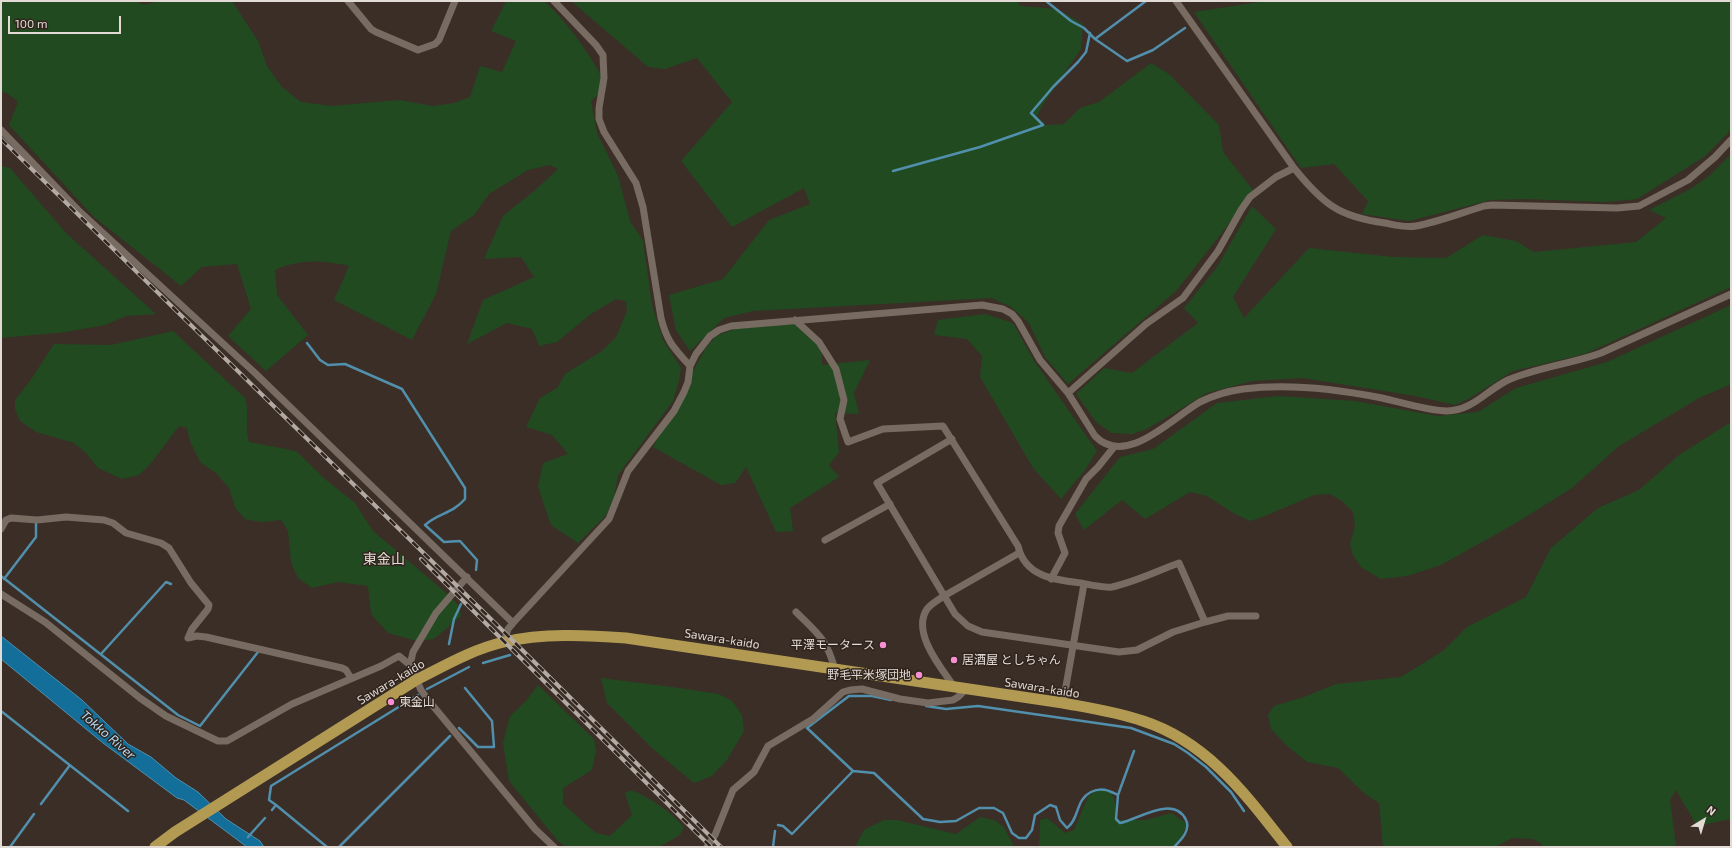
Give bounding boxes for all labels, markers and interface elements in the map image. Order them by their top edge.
scale bar [10,8,123,34]
text: 100 m [15,16,47,30]
district label: 東金山 [363,551,405,567]
street label: Sawara-kaido [683,626,761,652]
place label: 平澤モータース [791,638,875,652]
marker: 平澤モータース [878,640,888,650]
place label: 居酒屋 としちゃん [962,653,1061,667]
marker: 居酒屋 としちゃん [949,655,959,665]
street label: Sawara-kaido [355,656,427,708]
place label: 野毛平米塚団地 [827,668,911,682]
marker: 野毛平米塚団地 [914,670,924,680]
street label: Sawara-kaido [1003,675,1081,701]
place label: 東金山 [399,695,435,709]
marker: 東金山 [386,697,396,707]
water label: Tokko River [77,707,139,763]
north arrow [1684,800,1724,840]
text: N [1705,803,1719,818]

